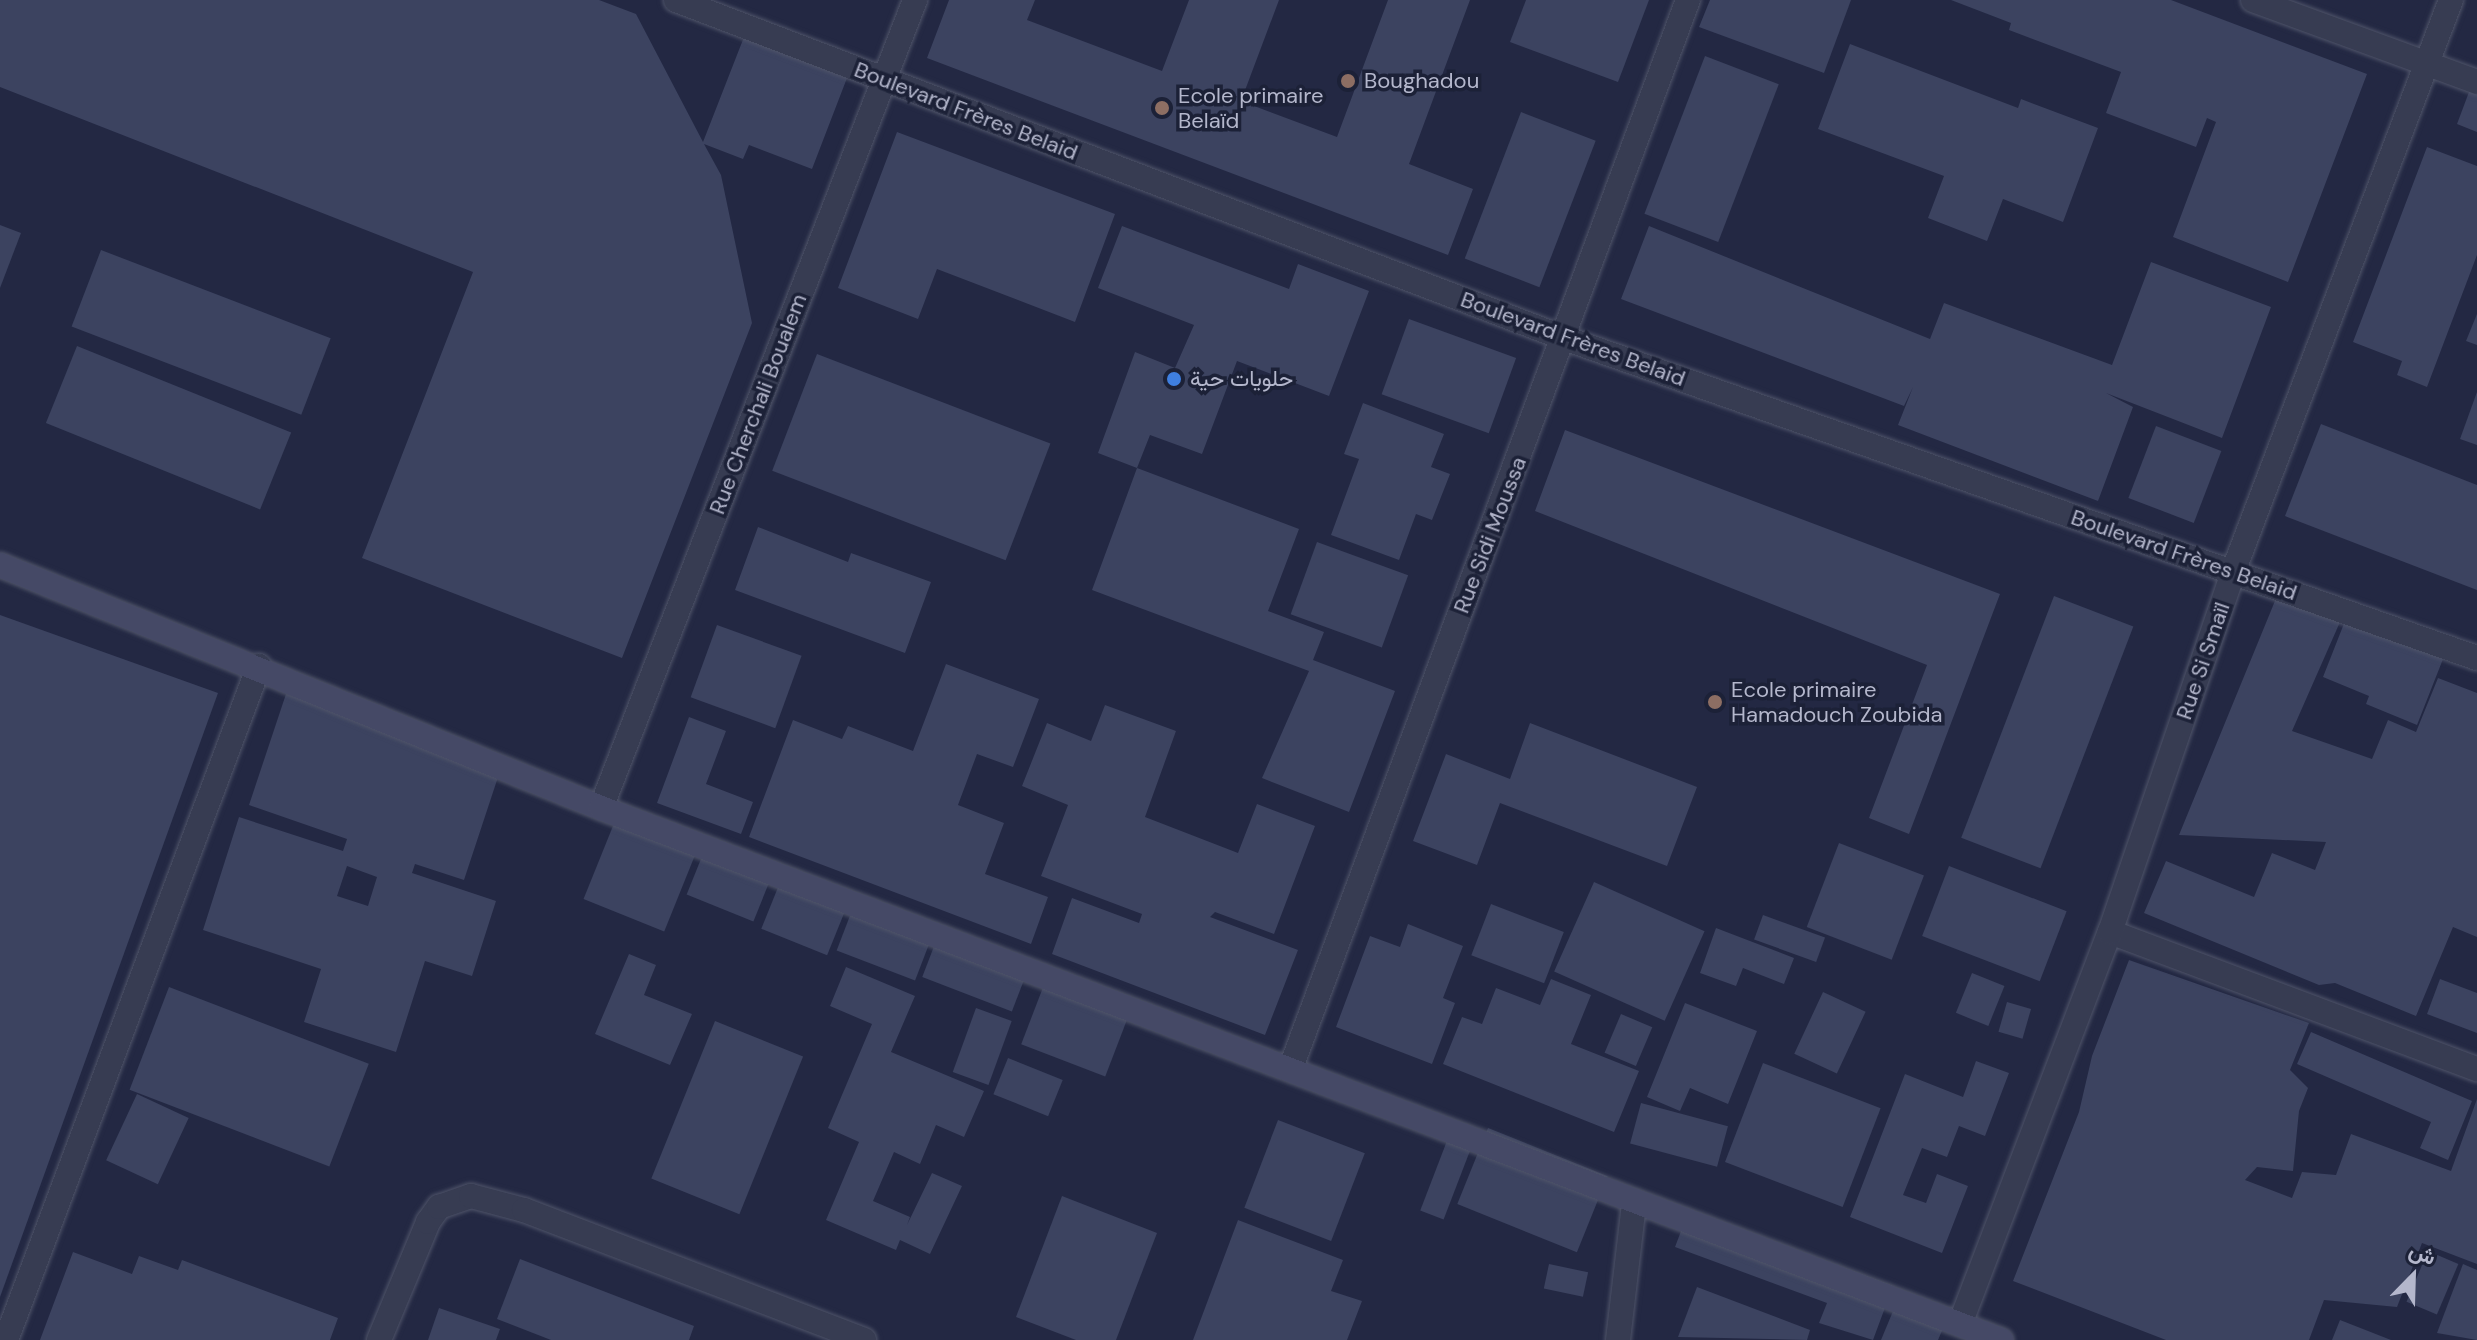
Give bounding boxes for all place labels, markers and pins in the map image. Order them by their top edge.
place label: Boughadou [1364,68,1479,94]
marker: Boughadou [1339,72,1357,90]
place label: Ecole primaire Belaïd [1178,82,1324,134]
marker: Ecole primaire Belaïd [1153,99,1171,117]
place label: حلويات حية [1190,366,1293,392]
marker: حلويات حية [1165,370,1183,388]
place label: Ecole primaire Hamadouch Zoubida [1731,676,1942,728]
marker: Ecole primaire Hamadouch Zoubida [1706,693,1724,711]

